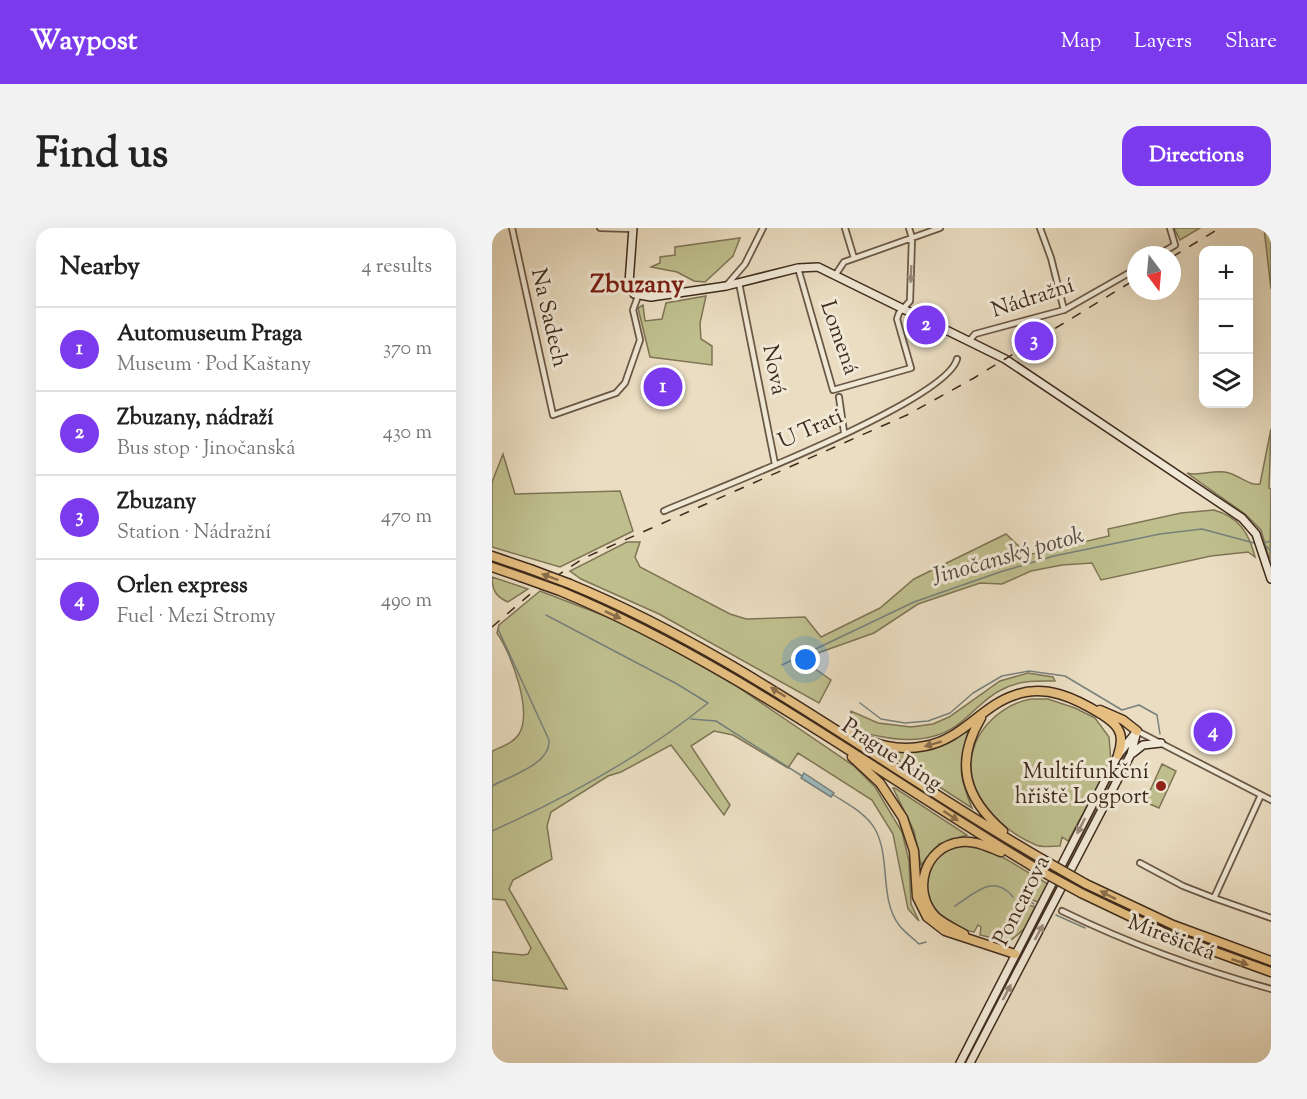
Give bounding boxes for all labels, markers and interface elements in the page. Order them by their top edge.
text: Waypost [30,22,137,62]
text: Map [1061,27,1101,57]
text: Layers [1134,27,1192,57]
text: Share [1225,27,1277,57]
text: Find us [36,126,168,186]
button: Directions [1122,126,1271,186]
north arrow [1127,246,1181,300]
map controls [1199,246,1253,408]
button: + [1199,246,1253,300]
text: Nearby [60,249,140,286]
text: 4 results [361,253,432,282]
street label: Na Sadech [521,265,575,371]
one-way arrow [907,265,916,284]
district label: Zbuzany [590,267,684,304]
street label: Nádražní [987,271,1079,327]
street label: Lomená [810,297,866,379]
button: − [1199,300,1253,354]
pin: 2 [906,302,946,348]
pin: 3 [1014,318,1054,364]
text: Automuseum Praga [117,319,303,351]
text: 1 [76,335,83,364]
text: 370 m [383,335,432,364]
street label: Nová [752,342,794,398]
text: Museum · Pod Kaštany [117,351,311,380]
button: layers [1199,354,1253,408]
pin: 1 [644,364,682,410]
street label: U Trati [773,402,849,458]
text: Zbuzany, nádraží [117,403,273,435]
text: 2 [75,419,84,448]
text: 430 m [383,419,432,448]
text: Bus stop · Jinočanská [117,435,295,464]
text: Zbuzany [117,487,196,519]
text: 3 [75,503,84,532]
text: 470 m [381,503,432,532]
text: Station · Nádražní [117,519,271,548]
water label: Jinočanský potok [927,519,1088,595]
text: Orlen express [117,571,248,603]
one-way arrow [541,571,559,581]
text: 4 [74,587,85,616]
text: 490 m [381,587,432,616]
text: Fuel · Mezi Stromy [117,603,276,632]
one-way arrow [605,610,622,619]
your location [791,645,820,674]
one-way arrow [770,687,786,698]
pin: 4 [1194,710,1232,754]
street label: Prague Ring [834,712,948,801]
one-way arrow [923,740,941,749]
place label: Multifunkční hřiště Logport [1015,757,1149,814]
marker: Multifunkční hřiště Logport [1154,779,1168,793]
one-way arrow [943,810,959,821]
one-way arrow [1077,817,1086,834]
street label: Poncarova [987,850,1059,952]
one-way arrow [1100,891,1117,900]
street label: Mirešická [1123,908,1219,970]
one-way arrow [1034,923,1044,940]
one-way arrow [1231,957,1249,967]
one-way arrow [1002,983,1012,1000]

